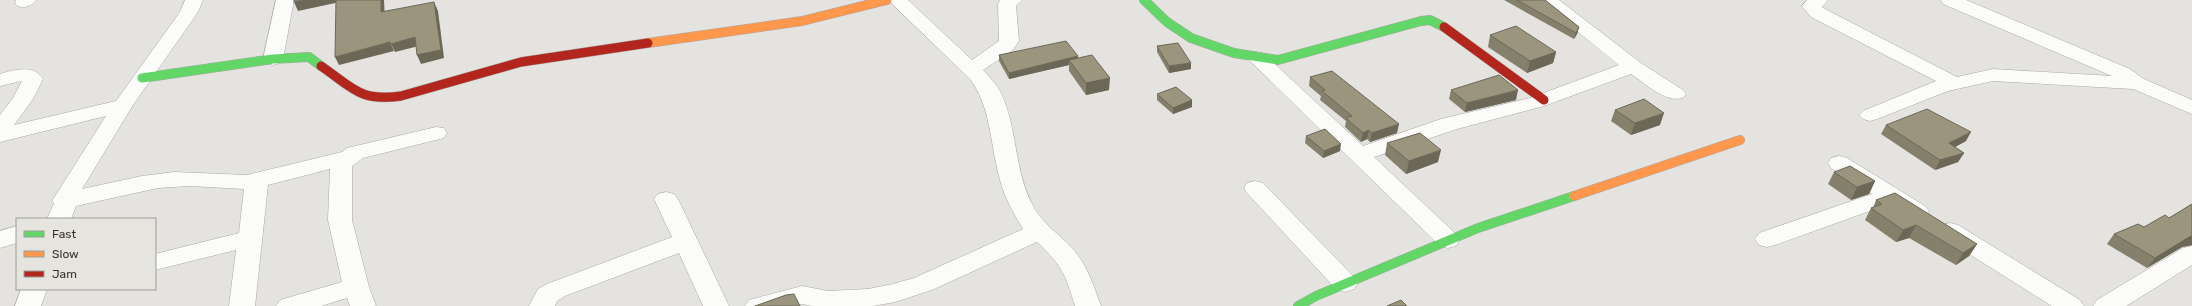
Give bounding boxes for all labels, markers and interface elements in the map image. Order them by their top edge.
legend [16,218,156,290]
text: Fast [52,227,76,241]
text: Slow [52,247,79,261]
text: Jam [52,267,77,281]

